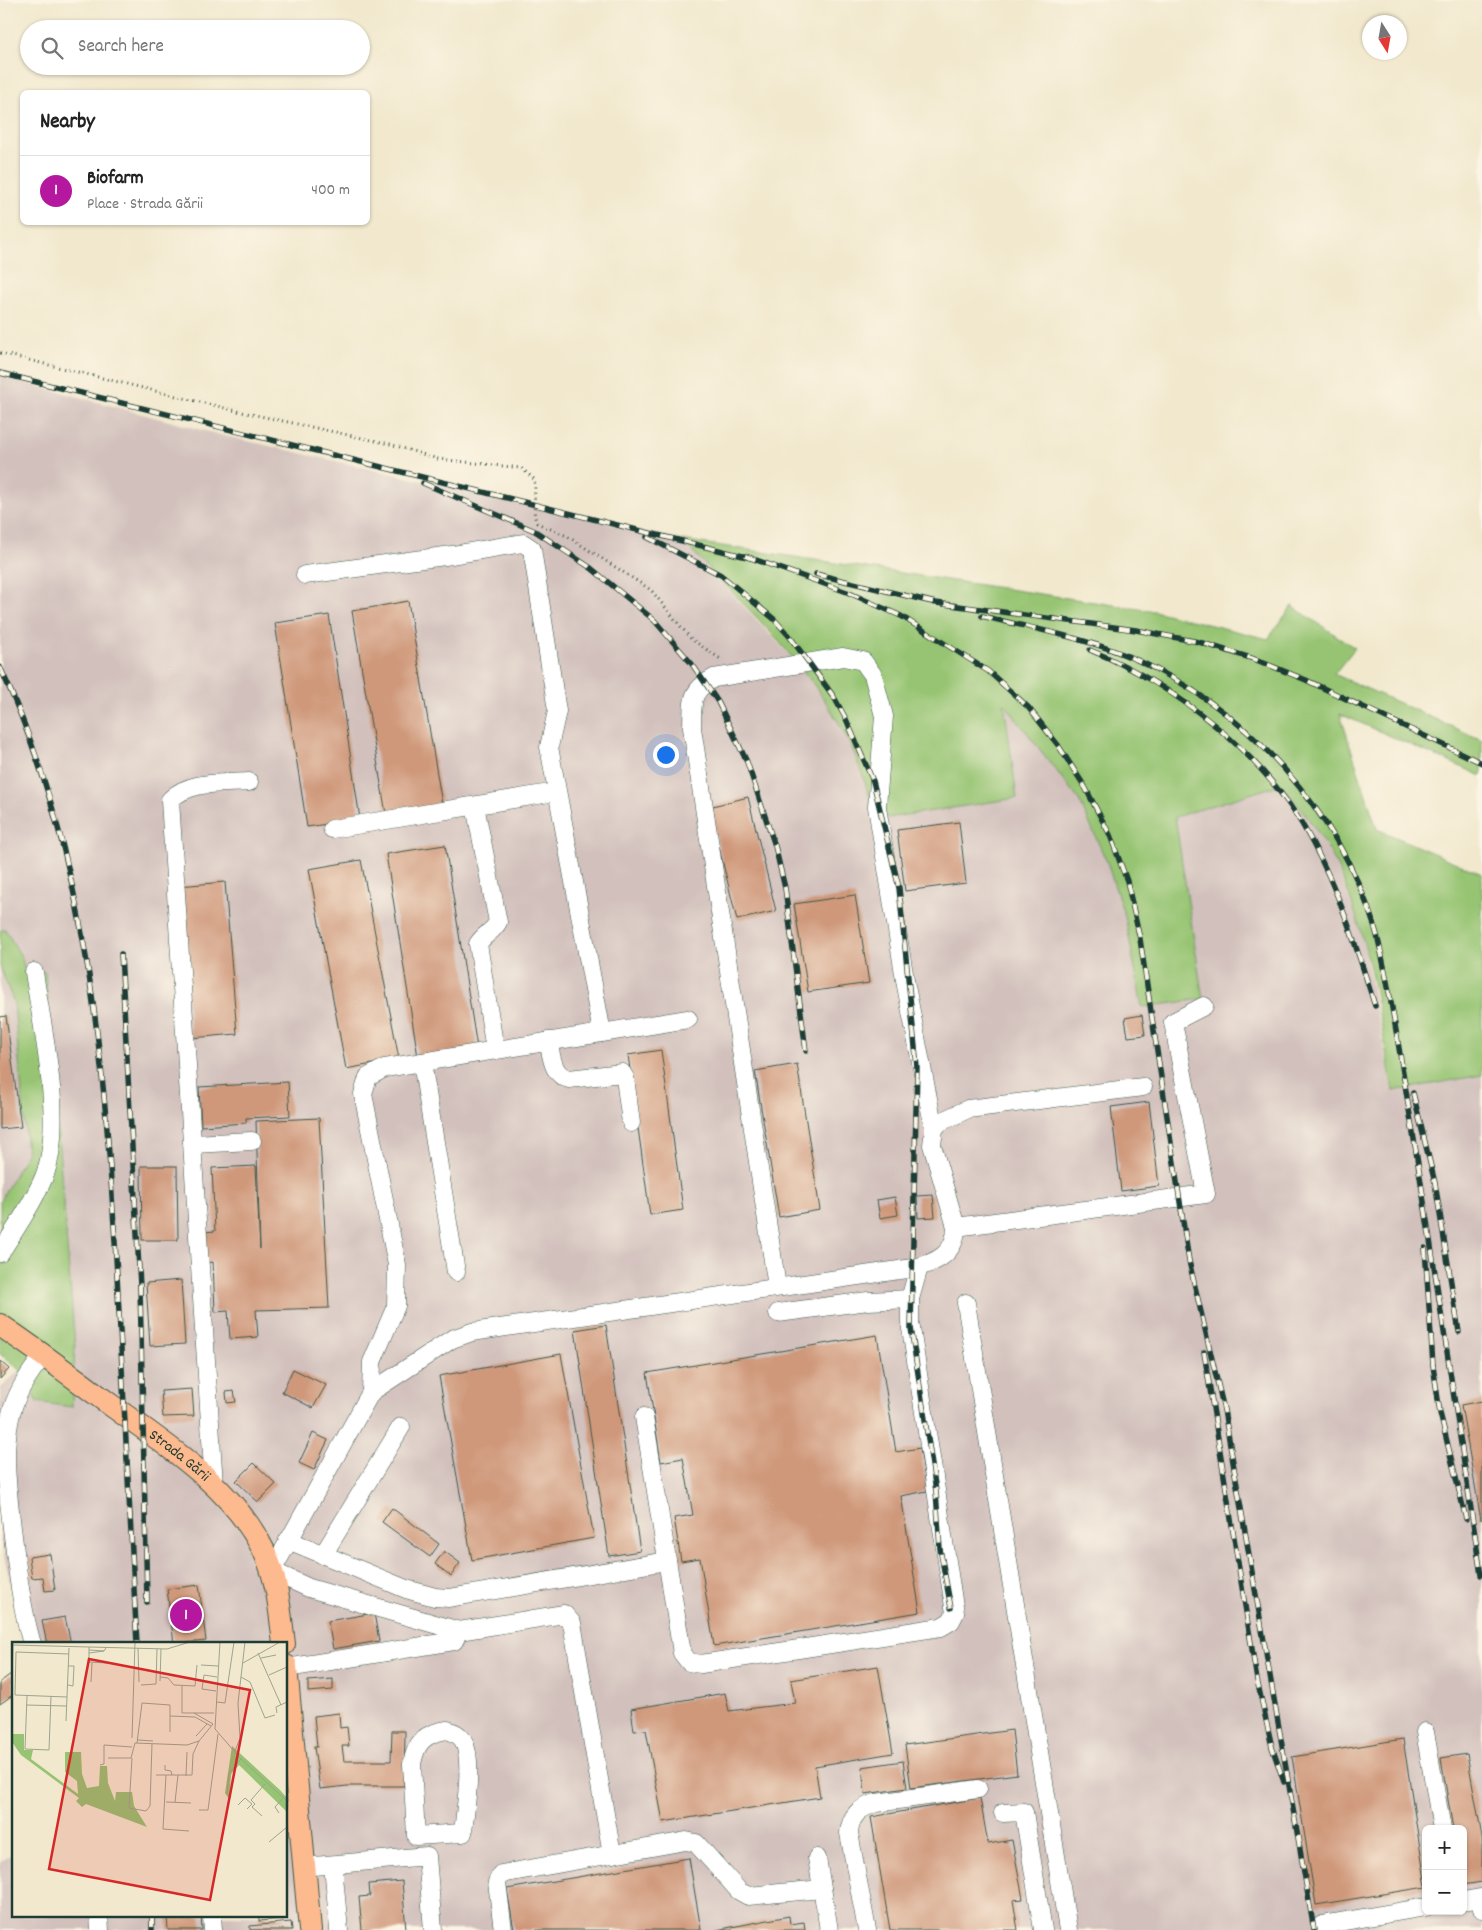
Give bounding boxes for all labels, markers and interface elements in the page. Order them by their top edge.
north arrow [1362,15,1407,60]
search box [20,20,370,75]
icon: search [38,34,66,62]
text: Search here [78,34,164,61]
text: Nearby [40,108,95,138]
text: Biofarm [87,166,144,193]
text: 1 [54,179,58,202]
text: 400 m [311,179,350,202]
text: Place · Strada Gării [87,193,203,216]
your location [653,742,679,768]
street label: Strada Gării [144,1424,215,1487]
pin: 1 [170,1596,202,1634]
inset map [12,1642,288,1918]
map controls [1422,1825,1467,1915]
button: + [1422,1825,1467,1870]
button: − [1422,1870,1467,1915]

